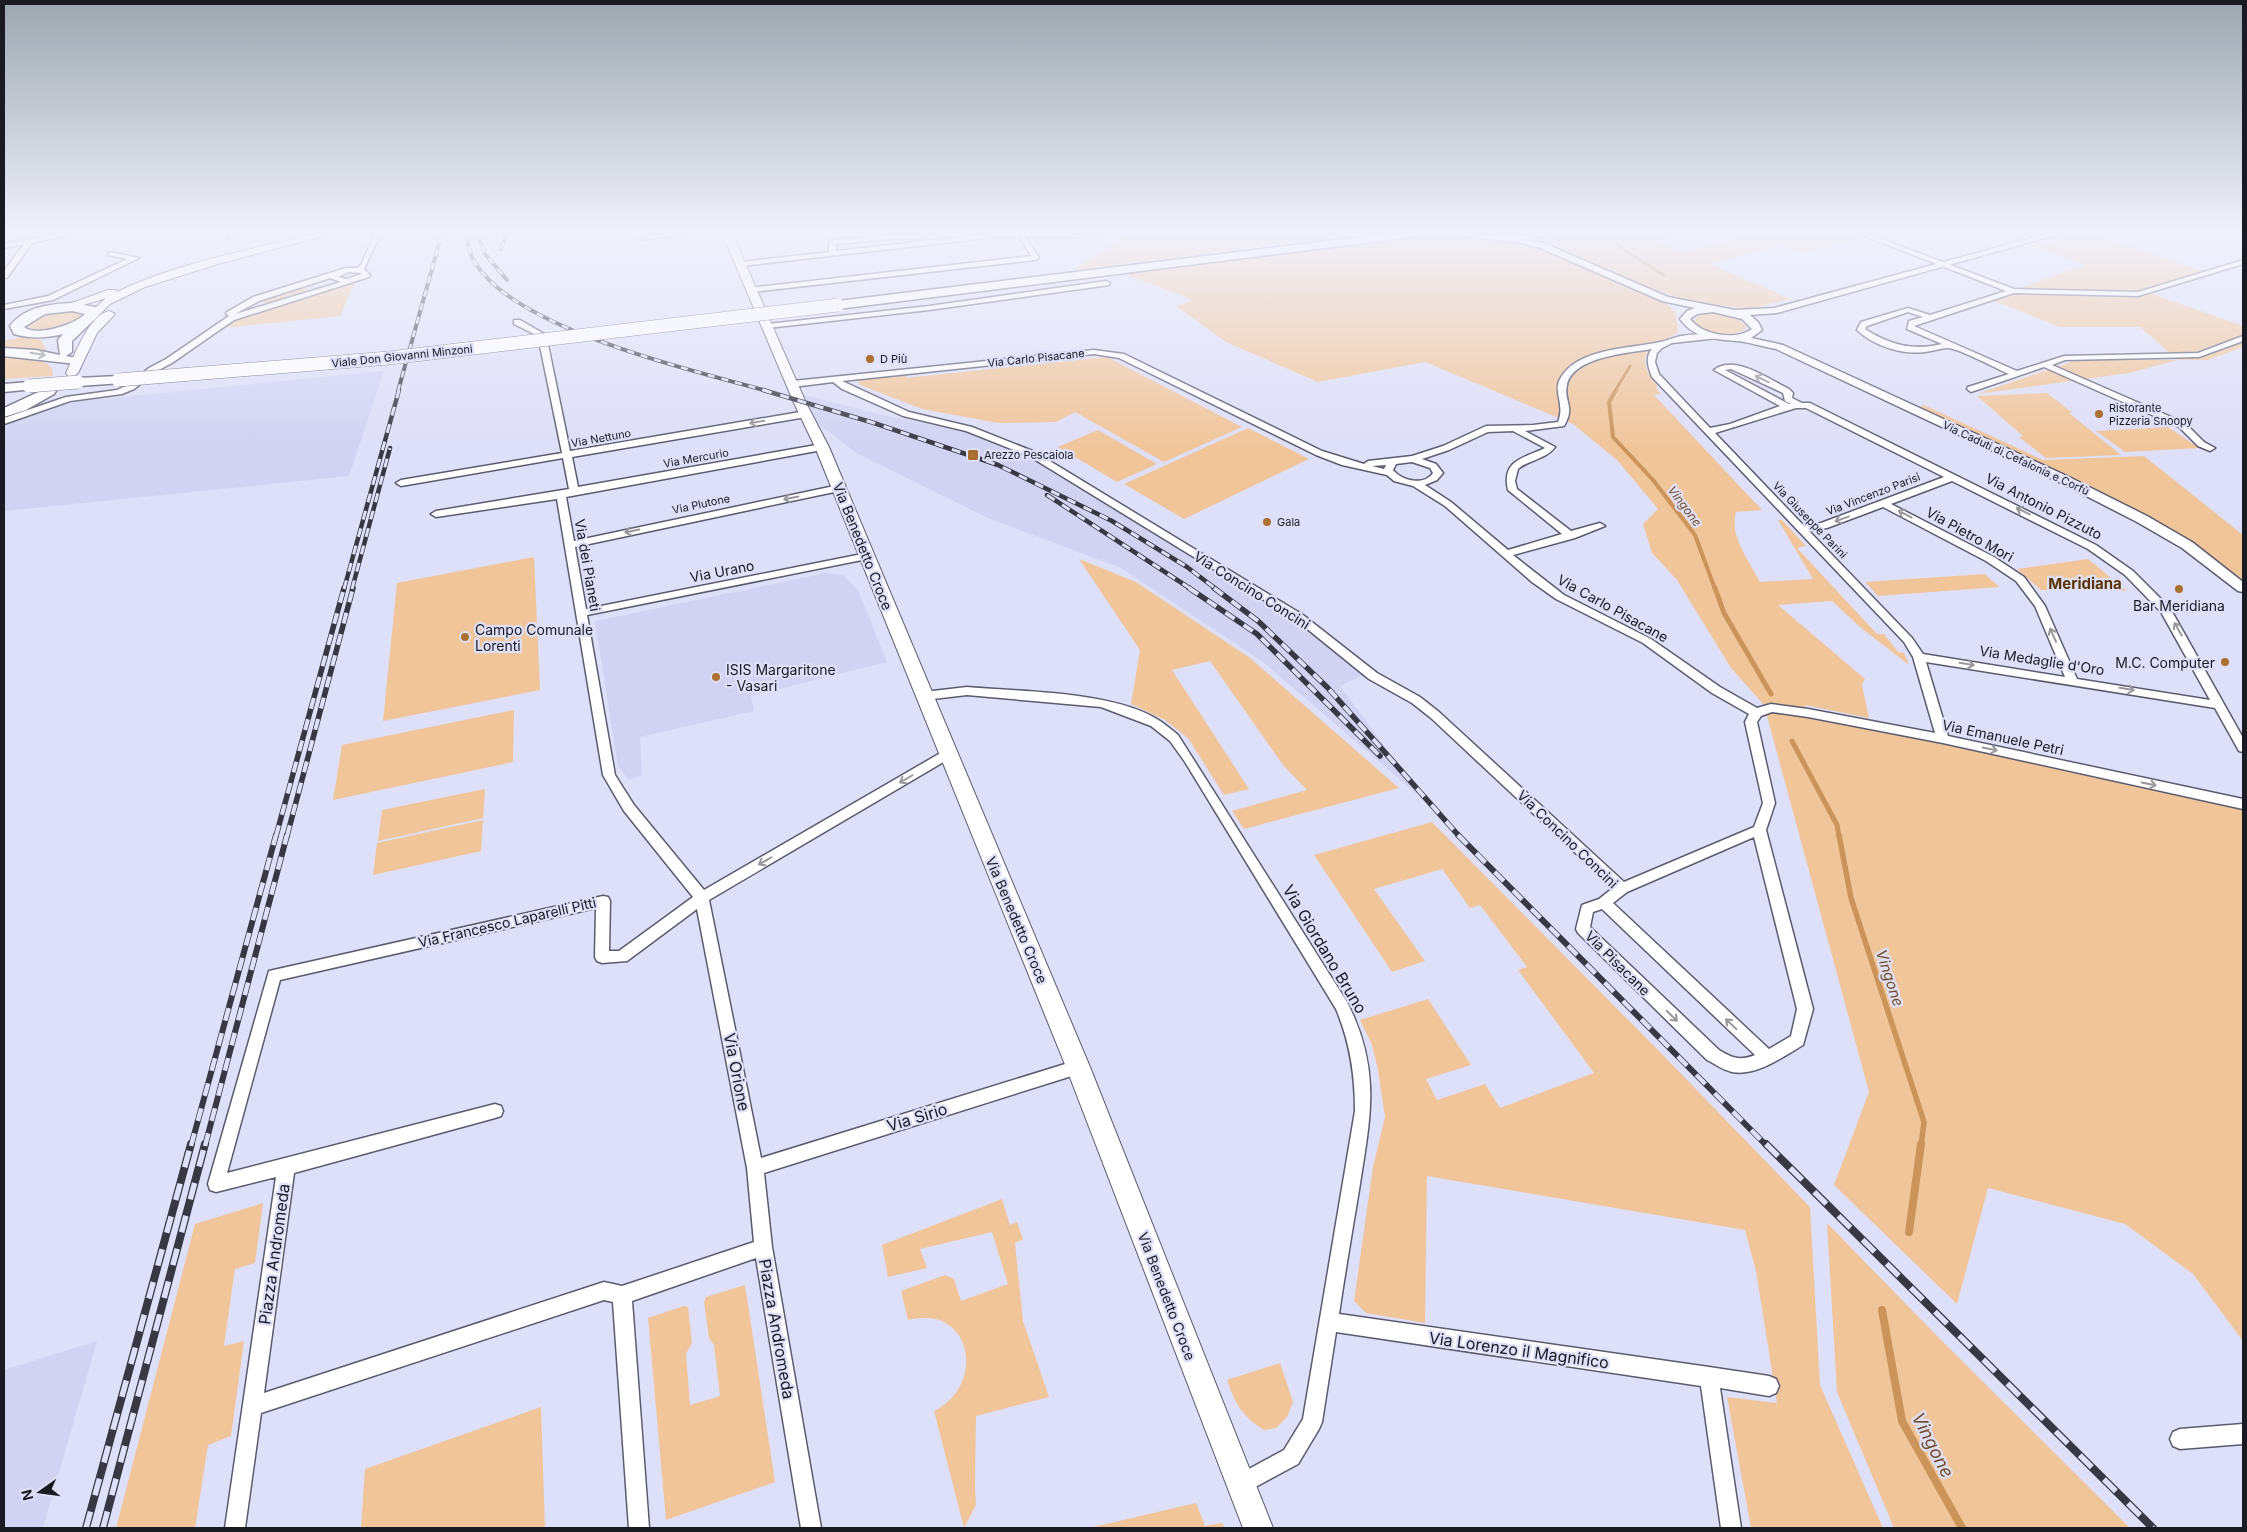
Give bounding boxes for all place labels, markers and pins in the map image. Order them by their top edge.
place label: D Più [880,352,907,366]
marker: D Più [864,353,876,365]
place label: Ristorante Pizzeria Snoopy [2109,401,2193,428]
marker: Ristorante Pizzeria Snoopy [2093,408,2105,420]
marker: Arezzo Pescaiola [966,448,980,462]
place label: Arezzo Pescaiola [984,448,1073,462]
place label: Gala [1277,515,1300,529]
marker: Gala [1261,516,1273,528]
marker: Bar Meridiana [2173,583,2185,595]
place label: Bar Meridiana [2133,597,2225,614]
place label: Campo Comunale Lorenti [475,621,593,654]
marker: Campo Comunale Lorenti [459,631,471,643]
place label: M.C. Computer [2115,654,2215,671]
marker: M.C. Computer [2219,656,2231,668]
place label: ISIS Margaritone - Vasari [726,661,836,694]
marker: ISIS Margaritone - Vasari [710,671,722,683]

